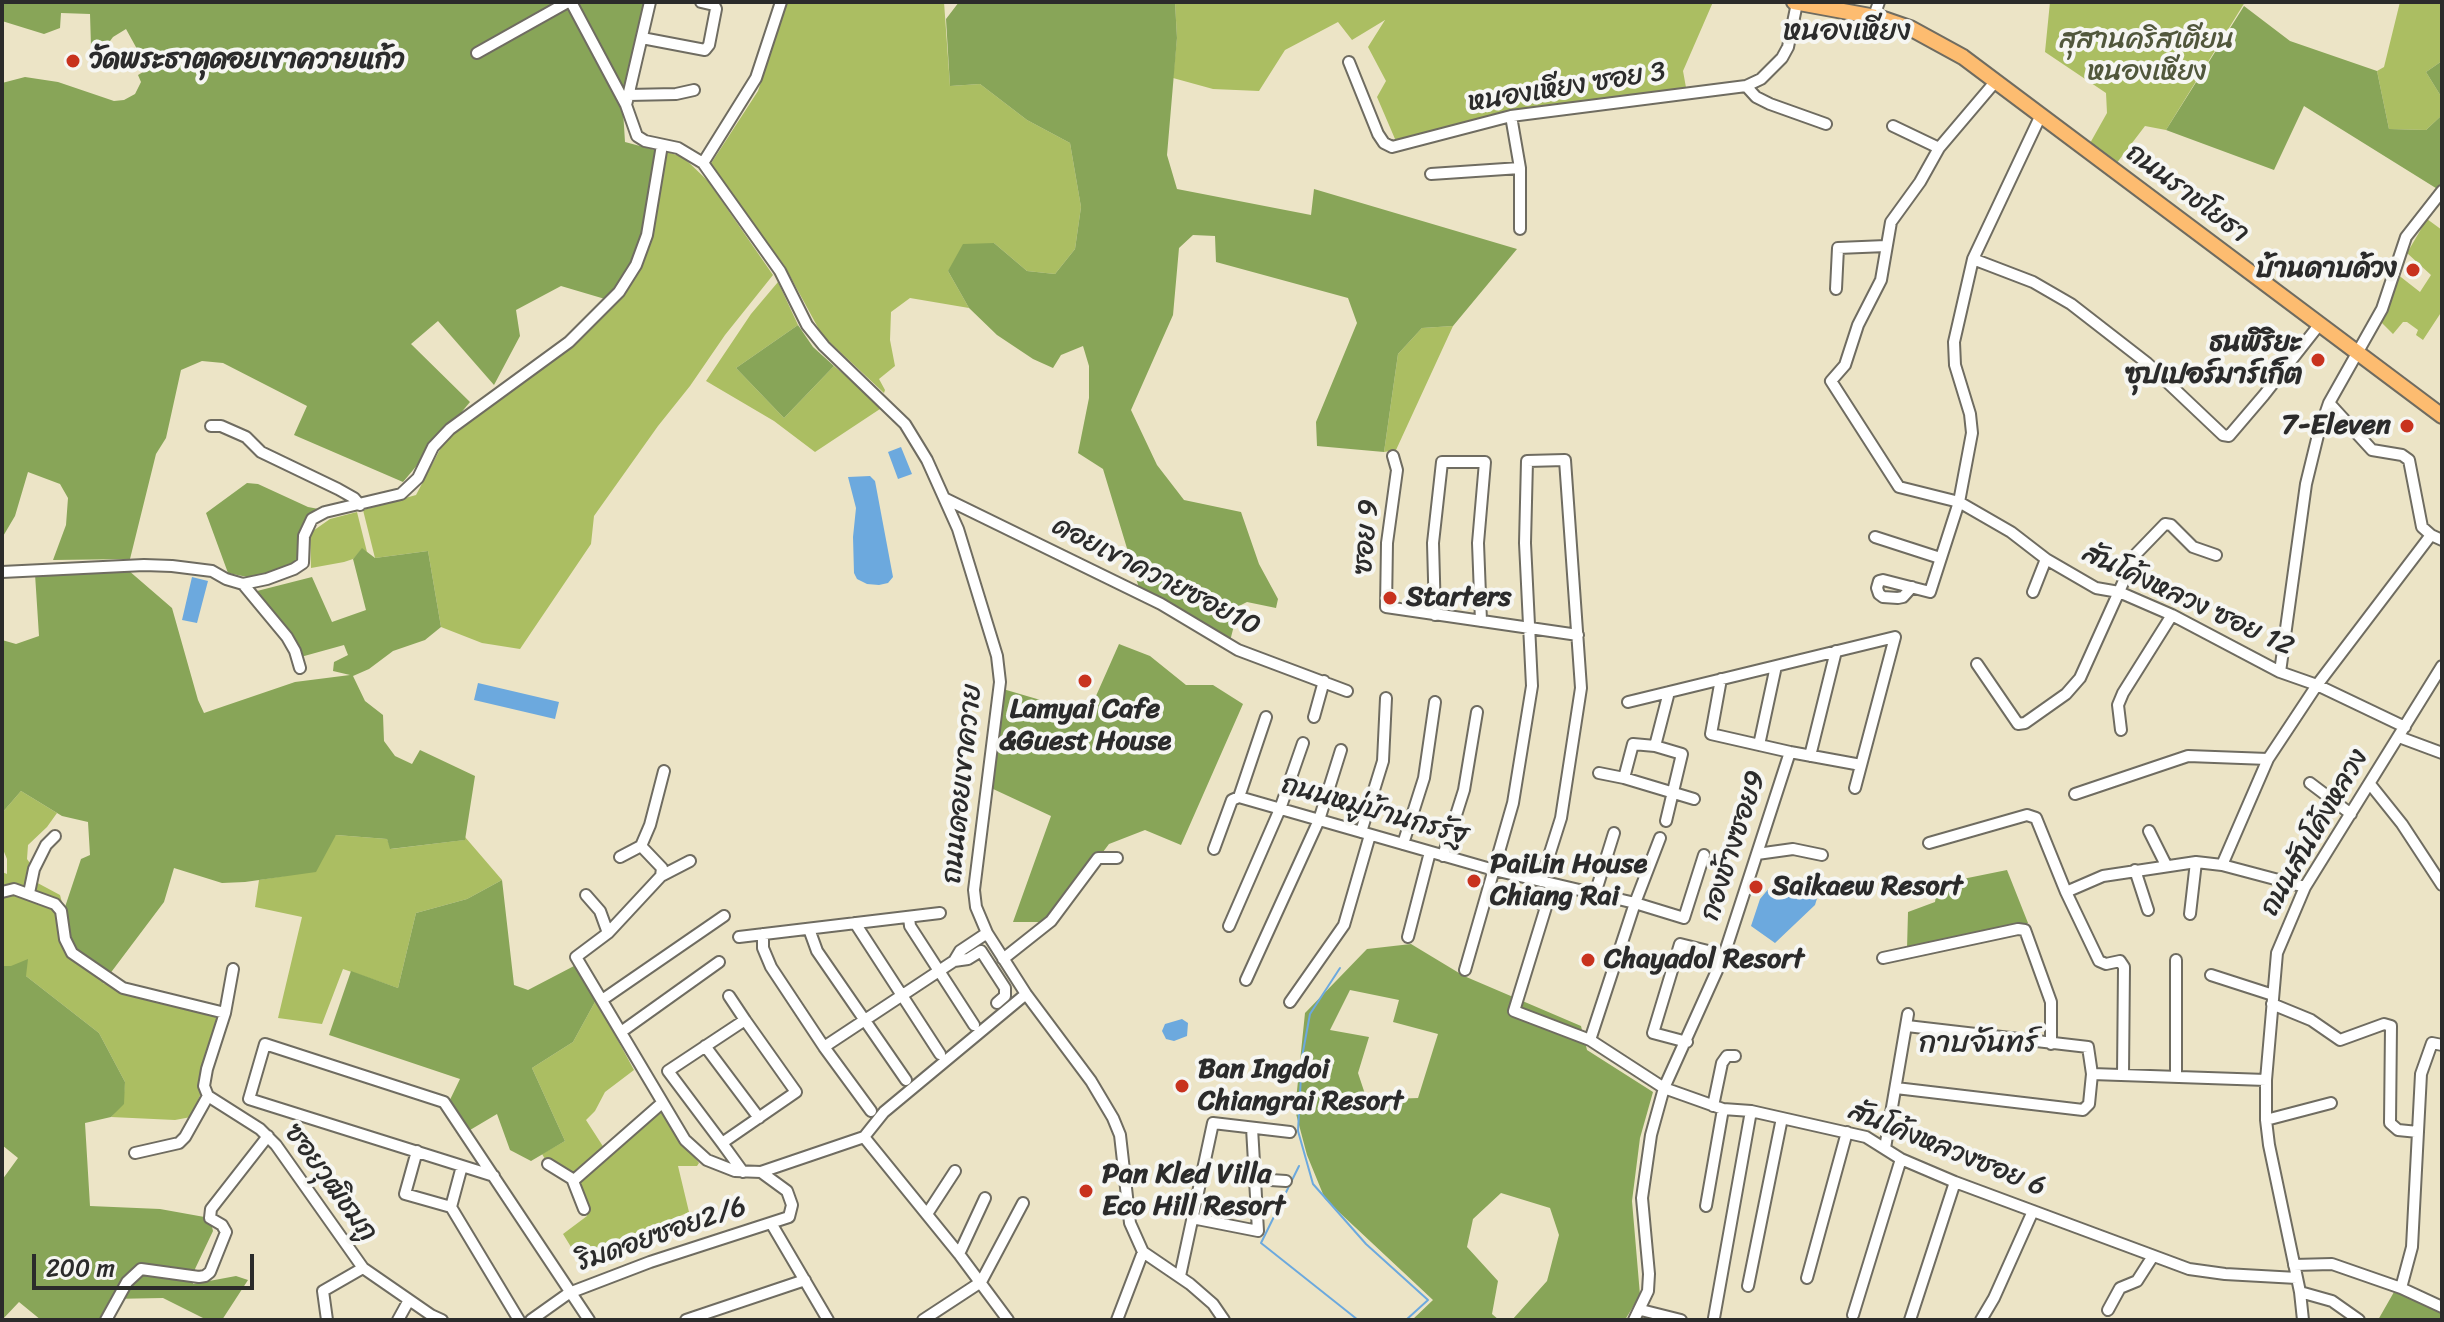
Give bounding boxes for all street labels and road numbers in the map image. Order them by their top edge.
street label: หนองเหียง ซอย 3 [1466,56,1668,120]
street label: ถนนราชโยธา [2119,137,2255,251]
street label: ซอย 9 [1347,498,1387,576]
street label: ดอยเขาควายซอย10 [1046,510,1266,644]
street label: สันโค้งหลวง ซอย 12 [2077,537,2299,665]
street label: ถนนดอยเขาควาย [936,682,990,886]
street label: ถนนสันโค้งหลวง [2254,743,2376,923]
street label: กองช้างซอย9 [1694,767,1774,925]
street label: ถนนหมู่บ้านกรรัฐ [1277,768,1471,854]
street label: สันโค้งหลวงซอย 6 [1844,1095,2050,1205]
street label: ซอยวุฒิชมภู [276,1118,384,1248]
street label: ริมดอยซอย2/6 [573,1190,751,1280]

